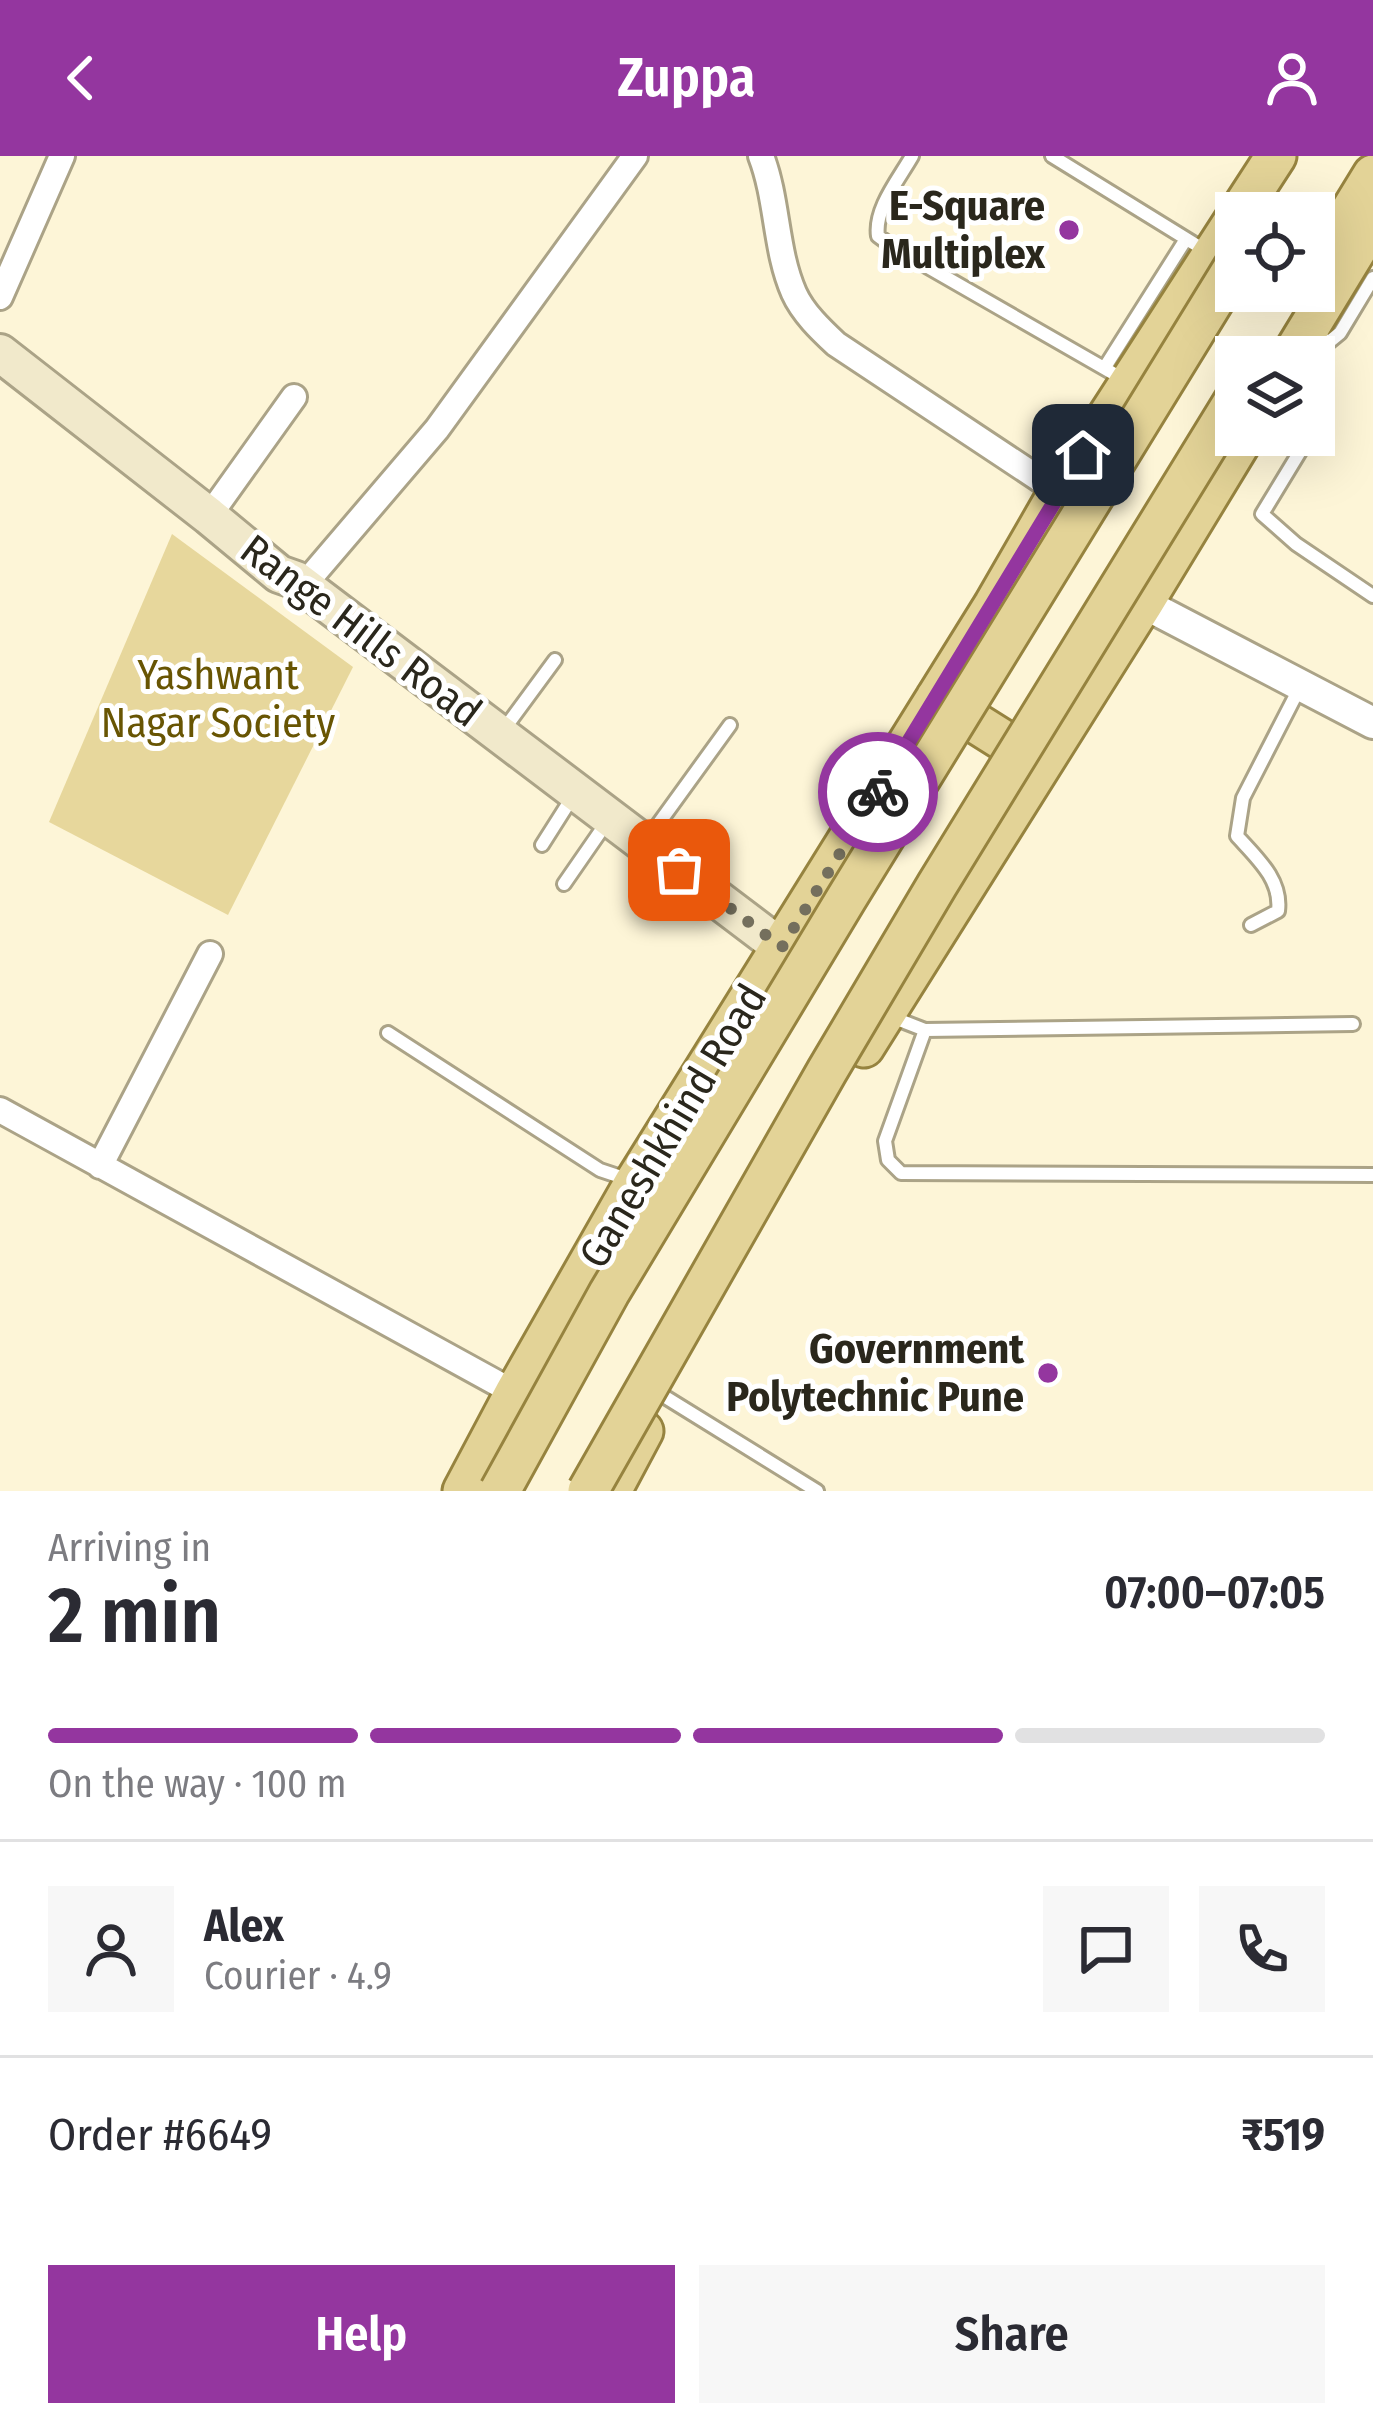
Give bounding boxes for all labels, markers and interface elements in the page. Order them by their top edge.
icon: back [48,45,114,111]
icon: person [1259,45,1325,111]
text: Zuppa [617,46,756,110]
place label: E-Square Multiplex [881,181,1046,279]
map controls [1215,192,1335,456]
button: locate [1215,192,1335,312]
marker: E-Square Multiplex [1056,217,1082,243]
button: layers [1215,336,1335,456]
pin [1032,404,1134,506]
icon: home [1050,422,1116,488]
street label: Range Hills Road [231,524,491,738]
park label: Yashwant Nagar Society [101,650,335,748]
courier [818,732,938,852]
icon: bike [845,759,911,825]
pin [628,819,730,921]
icon: bag [646,837,712,903]
street label: Ganeshkhind Road [569,975,777,1277]
place label: Government Polytechnic Pune [726,1324,1025,1422]
marker: Government Polytechnic Pune [1035,1360,1061,1386]
text: Arriving in [48,1525,211,1571]
text: 07:00–07:05 [1104,1566,1325,1620]
text: 2 min [48,1569,221,1663]
text: On the way · 100 m [48,1761,347,1807]
button: person [48,1886,174,2012]
button: chat [1043,1886,1169,2012]
button: phone [1199,1886,1325,2012]
text: Alex [204,1899,284,1953]
text: Courier · 4.9 [204,1953,392,1999]
text: Order #6649 [48,2108,272,2162]
text: ₹519 [1241,2108,1325,2162]
button: Help [48,2265,675,2403]
button: Share [699,2265,1325,2403]

